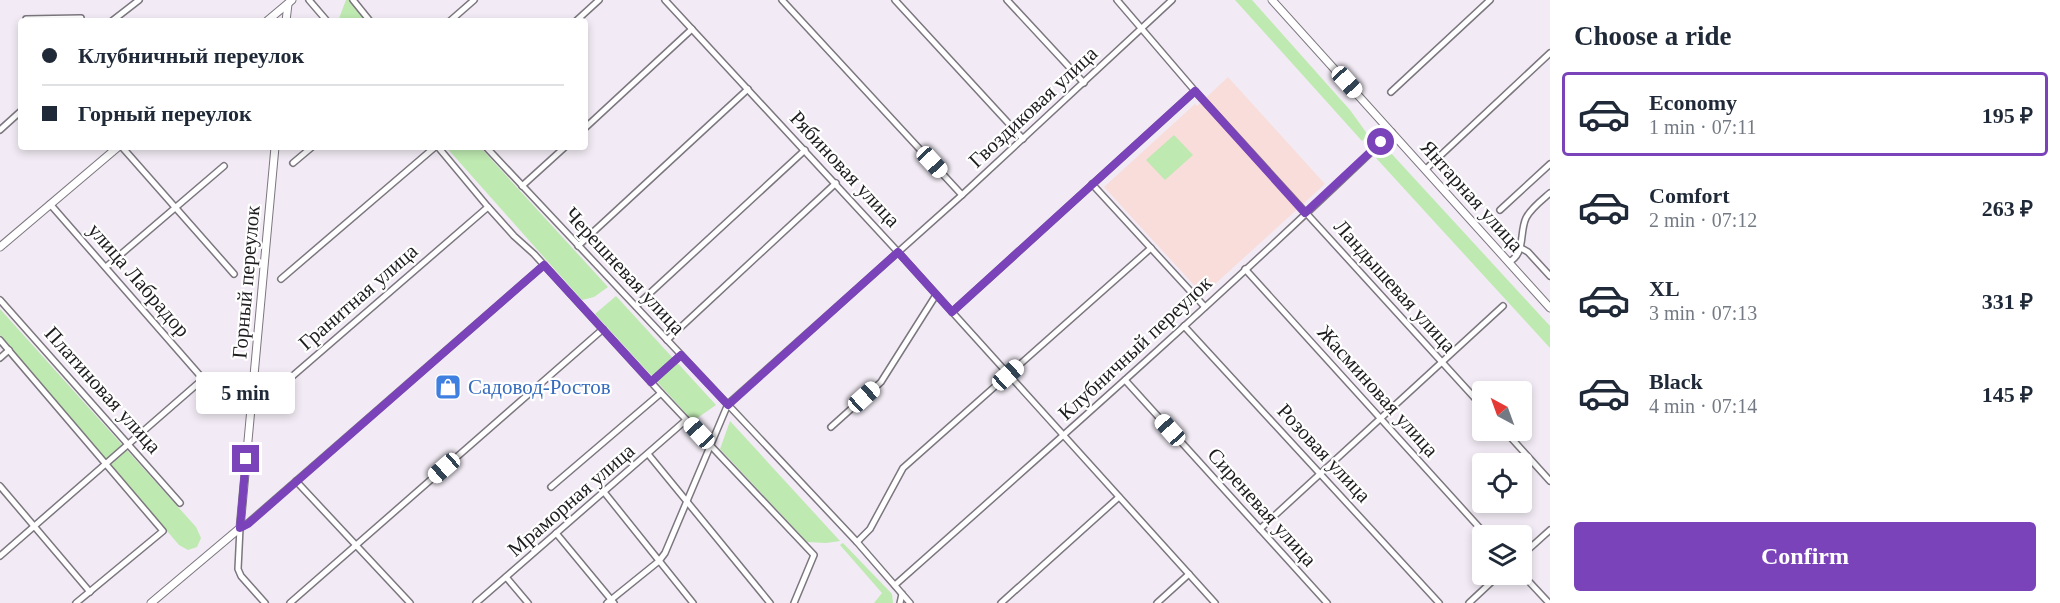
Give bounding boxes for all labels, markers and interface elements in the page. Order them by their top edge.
text: Choose a ride [1574,21,1732,51]
street label: Гвоздиковая улица [964,41,1103,173]
text: Клубничный переулок [78,43,304,68]
car [1328,63,1366,101]
icon: car [1577,87,1631,141]
text: Economy [1649,90,1737,115]
text: Горный переулок [78,101,252,126]
text: 195 ₽ [1982,103,2033,128]
street label: Рябиновая улица [785,106,905,232]
text: 1 min · 07:11 [1649,116,1757,138]
route start [1367,128,1394,155]
street label: Янтарная улица [1416,135,1529,257]
car [913,143,951,181]
icon: car [1577,180,1631,234]
text: Comfort [1649,183,1730,208]
text: 263 ₽ [1982,196,2033,221]
street label: Черешневая улица [560,202,691,340]
street label: Горный переулок [227,204,265,360]
text: 2 min · 07:12 [1649,209,1757,231]
street label: Ландышевая улица [1329,215,1462,358]
street label: улица Лабрадор [83,218,195,342]
street label: Гранитная улица [294,238,423,355]
street label: Клубничный переулок [1053,270,1217,425]
icon: car [1577,273,1631,327]
text: XL [1649,276,1680,301]
text: 331 ₽ [1982,289,2033,314]
text: 3 min · 07:13 [1649,302,1757,324]
street label: Жасминовая улица [1313,320,1444,462]
street label: Платиновая улица [40,322,167,459]
car [989,356,1027,394]
icon: car [1577,366,1631,420]
text: Black [1649,369,1703,394]
callout: 5 min [196,372,296,414]
shop icon: Садовод-Ростов [433,372,463,402]
place label: Садовод-Ростов [468,375,611,399]
car [845,378,883,416]
north arrow [1472,381,1532,441]
map controls [1472,381,1532,585]
text: 5 min [221,382,270,404]
text: 145 ₽ [1982,382,2033,407]
text: 4 min · 07:14 [1649,395,1757,417]
street label: Розовая улица [1272,399,1376,508]
car [1151,411,1189,449]
car [680,414,718,452]
street label: Мраморная улица [503,438,640,562]
street label: Сиреневая улица [1202,443,1322,572]
route end [232,445,259,472]
car [425,449,463,487]
button: locate [1472,453,1532,513]
button: Confirm [1574,522,2036,591]
button: layers [1472,525,1532,585]

